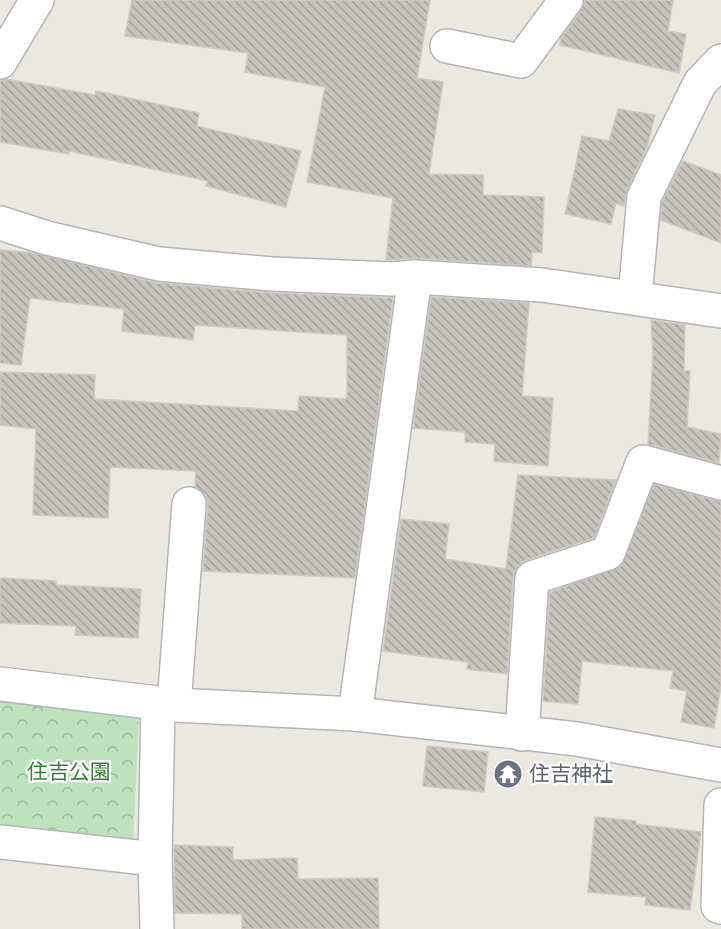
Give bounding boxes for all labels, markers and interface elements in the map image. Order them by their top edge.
temple icon: 住吉神社 [492,758,524,790]
park label: 住吉公園 [27,761,111,783]
place label: 住吉神社 [529,763,613,785]

